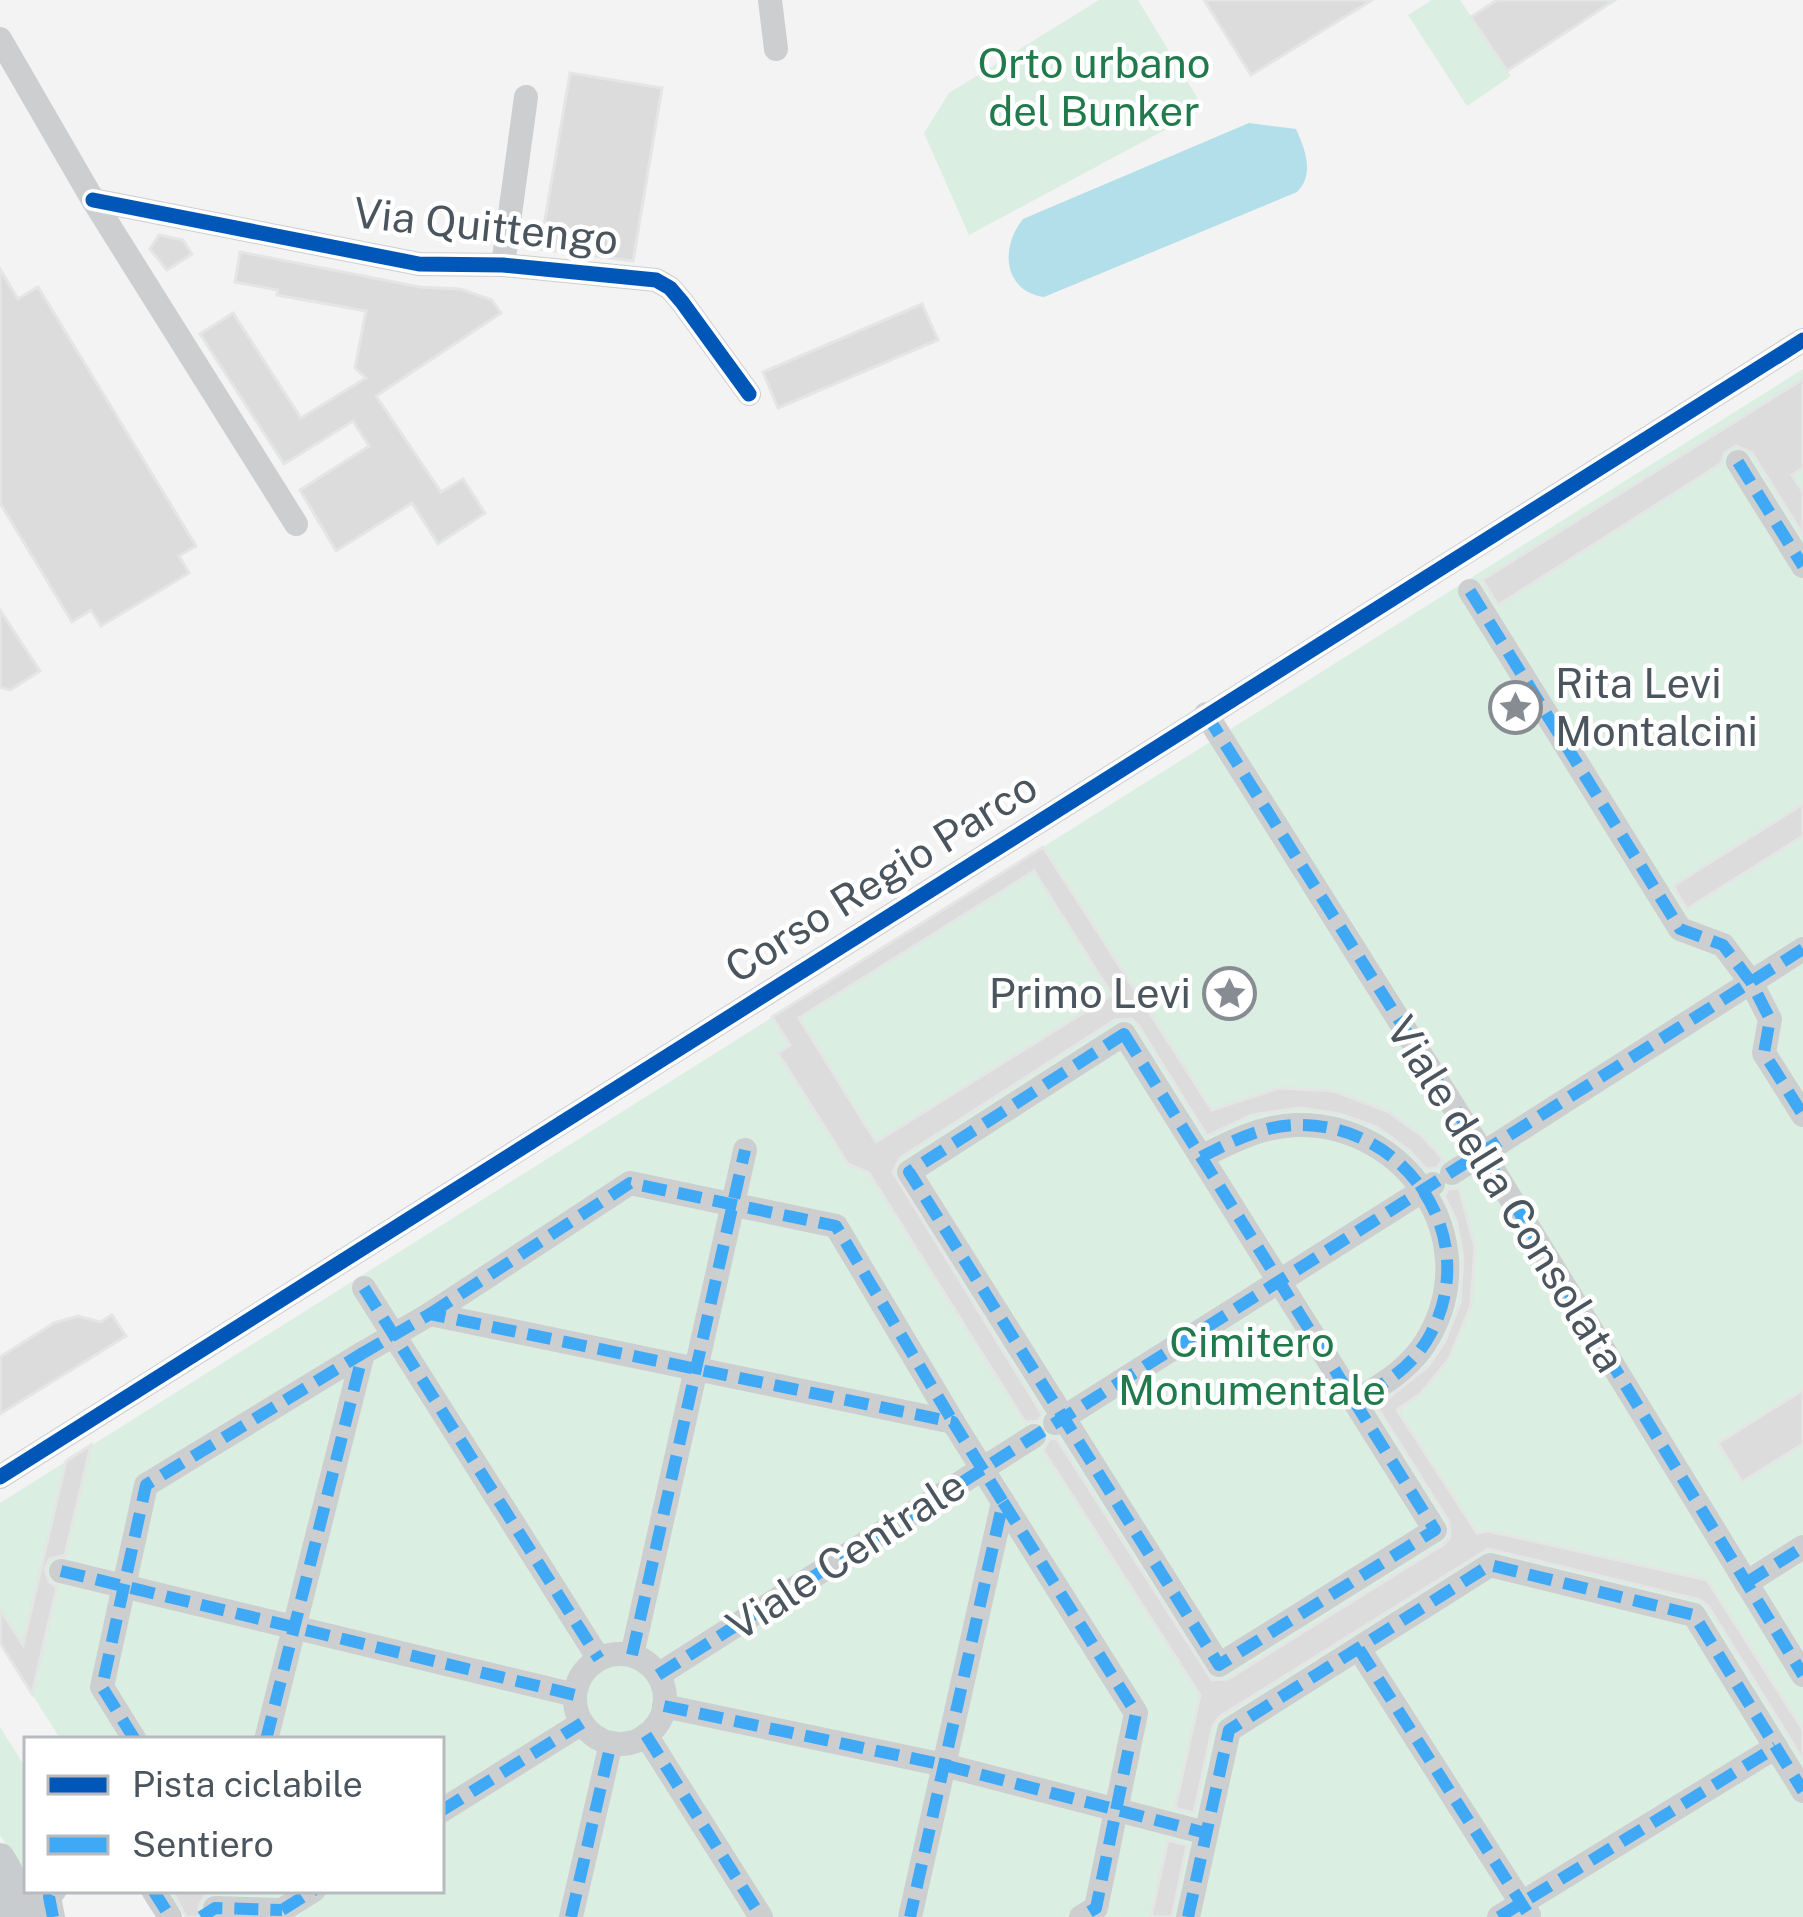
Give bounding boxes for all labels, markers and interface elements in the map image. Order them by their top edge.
park label: Orto urbano del Bunker [978,38,1210,135]
street label: Via Quittengo [351,187,621,264]
place label: Rita Levi Montalcini [1555,658,1758,755]
place icon: Rita Levi Montalcini [1488,679,1544,735]
street label: Corso Regio Parco [716,761,1045,992]
place icon: Primo Levi [1202,965,1258,1021]
place label: Primo Levi [989,968,1191,1017]
street label: Viale della Consolata [1377,1007,1636,1380]
park label: Cimitero Monumentale [1118,1317,1386,1414]
street label: Viale Centrale [718,1459,974,1650]
legend [24,1737,444,1893]
text: Pista ciclabile [132,1763,363,1805]
text: Sentiero [132,1823,274,1865]

